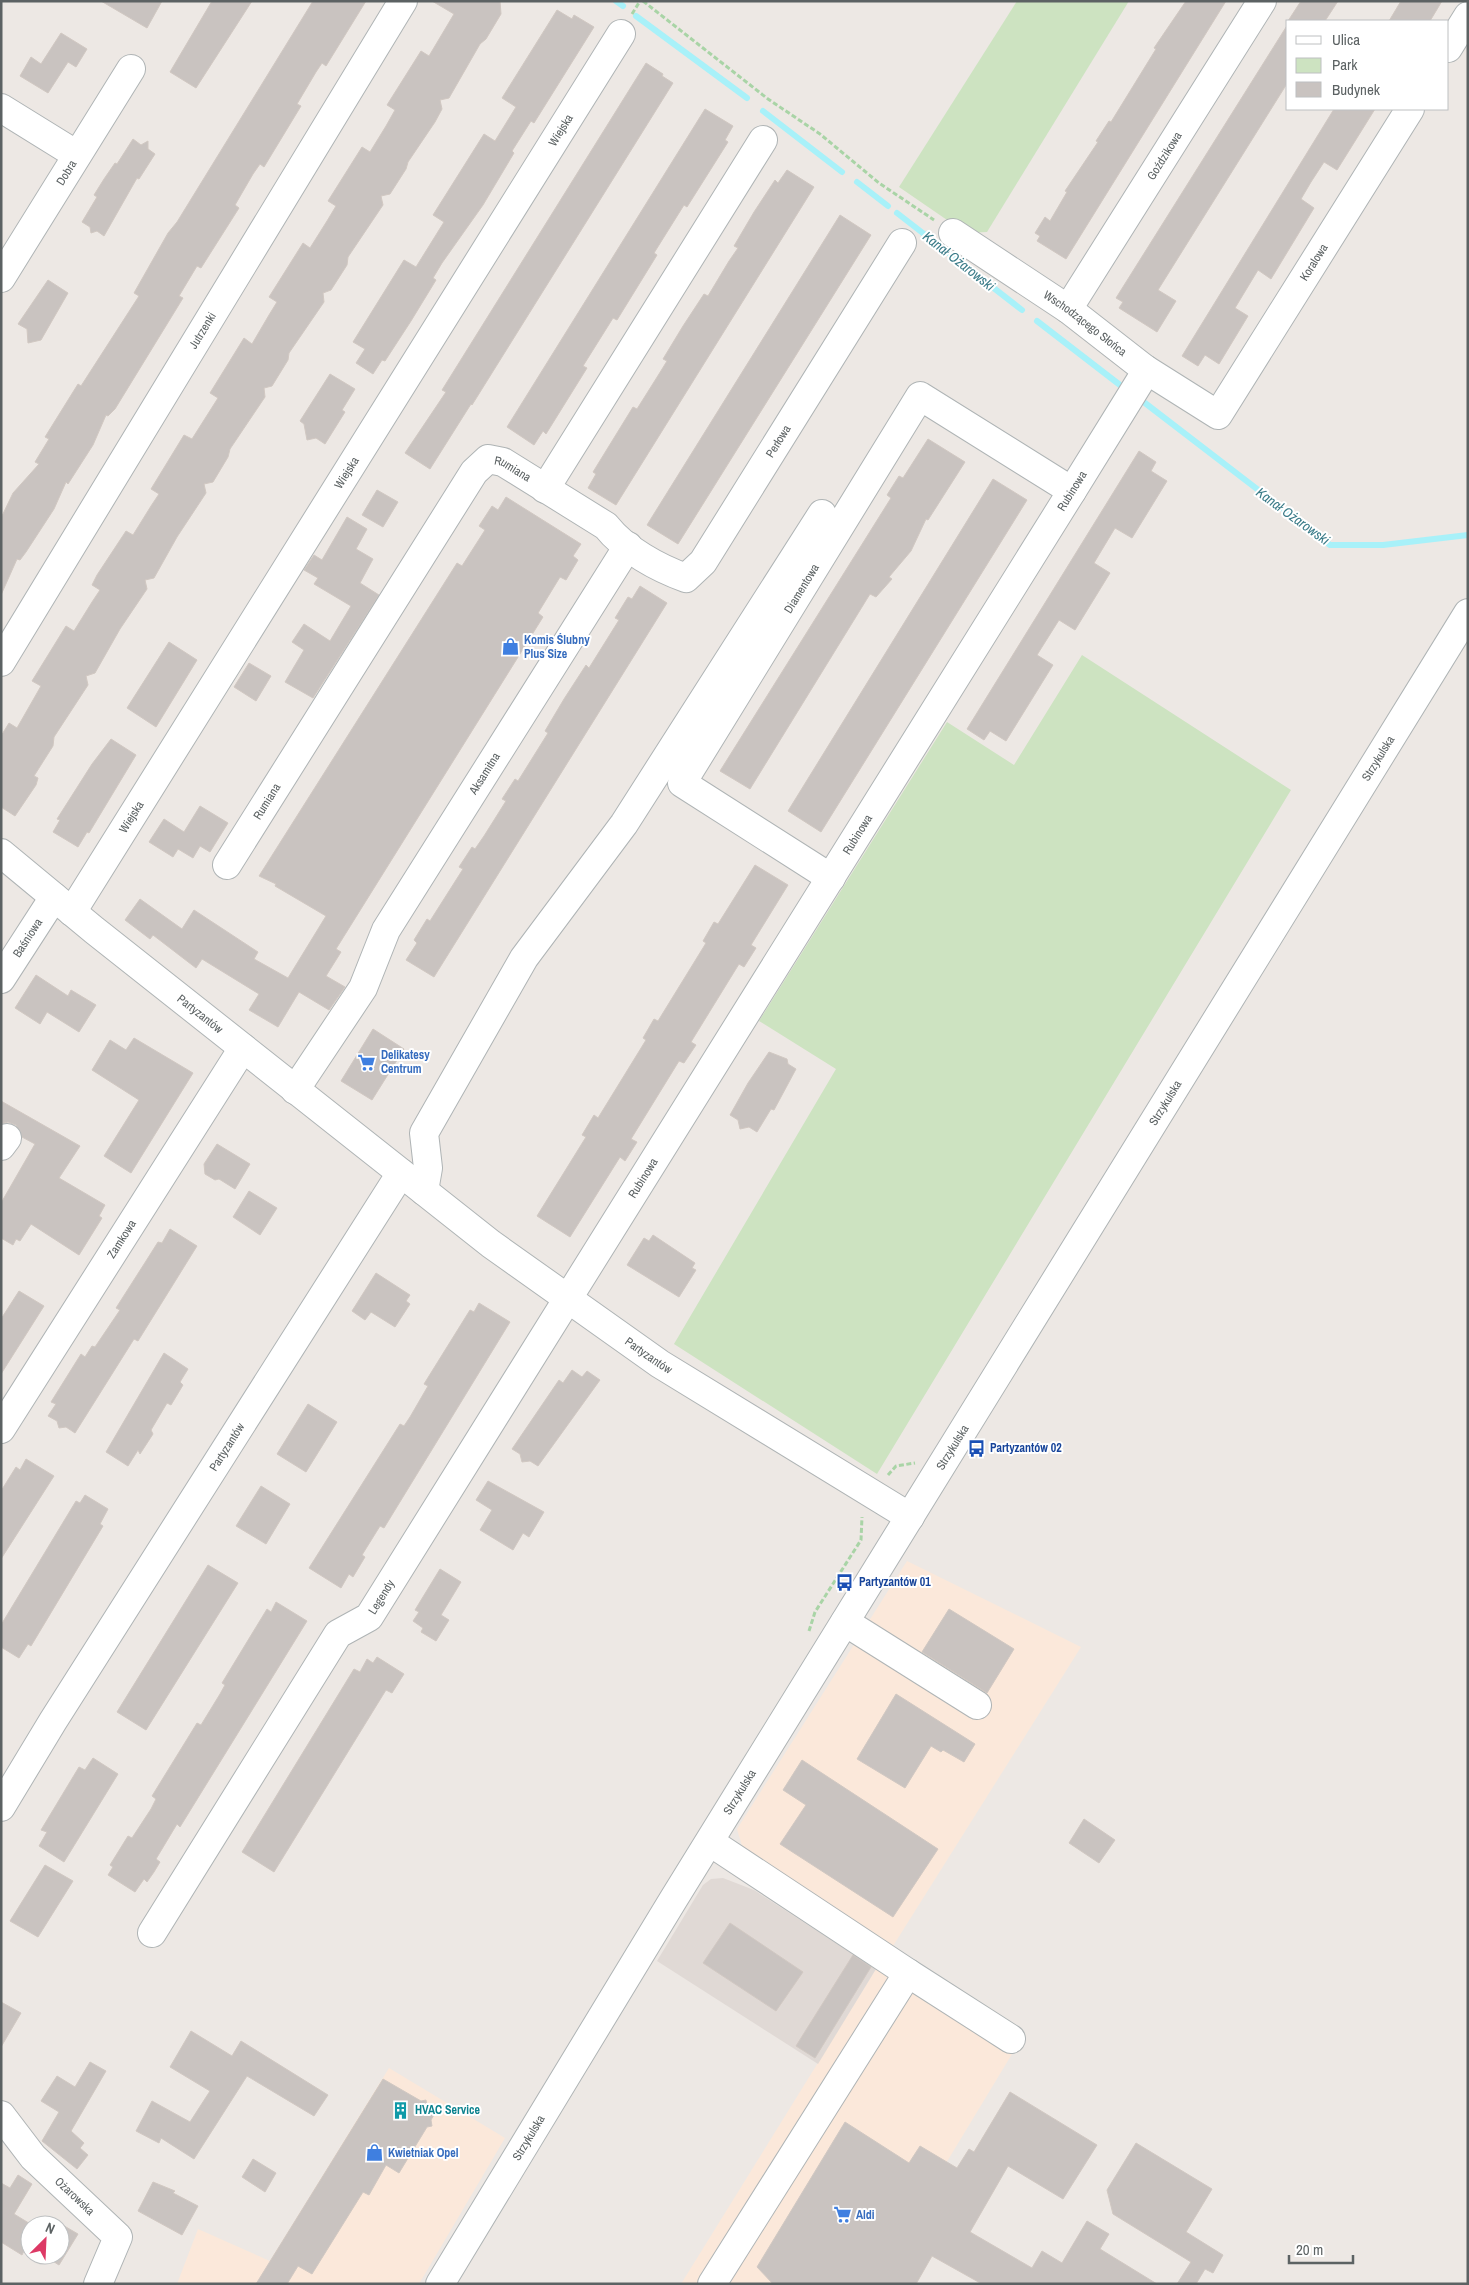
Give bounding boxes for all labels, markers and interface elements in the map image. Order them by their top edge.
legend [1286,20,1449,110]
text: Ulica [1332,29,1360,50]
text: Park [1332,54,1358,75]
text: Budynek [1332,79,1381,100]
street label: Wiejska [545,111,577,149]
street label: Goździkowa [1143,128,1186,183]
street label: Dobra [53,157,81,188]
water label: Kanał Ożarowski [919,227,999,295]
street label: Koralowa [1296,240,1332,284]
street label: Wschodzącego Słońca [1040,287,1130,360]
street label: Jutrzenki [185,309,220,352]
street label: Perłowa [762,421,795,461]
street label: Rumiana [493,452,534,486]
street label: Wiejska [331,453,363,492]
street label: Rubinowa [1054,467,1091,514]
water label: Kanał Ożarowski [1253,483,1334,549]
street label: Diamentowa [780,560,823,616]
place label: Komis Ślubny Plus Size [524,632,590,662]
shop icon: Komis Ślubny Plus Size [500,637,520,657]
street label: Strzykulska [1358,732,1398,784]
street label: Aksamitna [465,749,504,798]
street label: Rumiana [249,780,285,823]
street label: Wiejska [115,797,148,836]
street label: Rubinowa [839,811,876,858]
street label: Baśniowa [9,915,46,960]
street label: Partyzantów [174,991,227,1038]
place label: Delikatesy Centrum [381,1047,430,1077]
supermarket icon: Delikatesy Centrum [357,1052,377,1072]
street label: Strzykulska [1145,1077,1186,1129]
street label: Rubinowa [625,1155,662,1201]
street label: Zamkowa [103,1216,140,1261]
street label: Partyzantów [622,1334,676,1378]
street label: Partyzantów [206,1419,249,1474]
street label: Strzykulska [932,1421,973,1473]
bus stop icon: Partyzantów 02 [966,1438,986,1458]
place label: Partyzantów 02 [990,1440,1062,1456]
bus stop icon: Partyzantów 01 [835,1572,855,1592]
place label: Partyzantów 01 [859,1574,931,1590]
street label: Legendy [365,1577,398,1617]
street label: Strzykulska [720,1766,760,1818]
building icon: HVAC Service [391,2100,411,2120]
place label: HVAC Service [415,2102,480,2118]
street label: Strzykulska [509,2112,549,2163]
shop icon: Kwietniak Opel [364,2143,384,2163]
place label: Kwietniak Opel [388,2145,459,2161]
street label: Ożarowska [51,2173,98,2219]
supermarket icon: Aldi [832,2205,852,2225]
place label: Aldi [856,2207,875,2223]
north arrow [20,2215,70,2265]
text: N [43,2218,58,2238]
scale bar [1289,2232,1353,2264]
text: 20 m [1296,2239,1323,2260]

